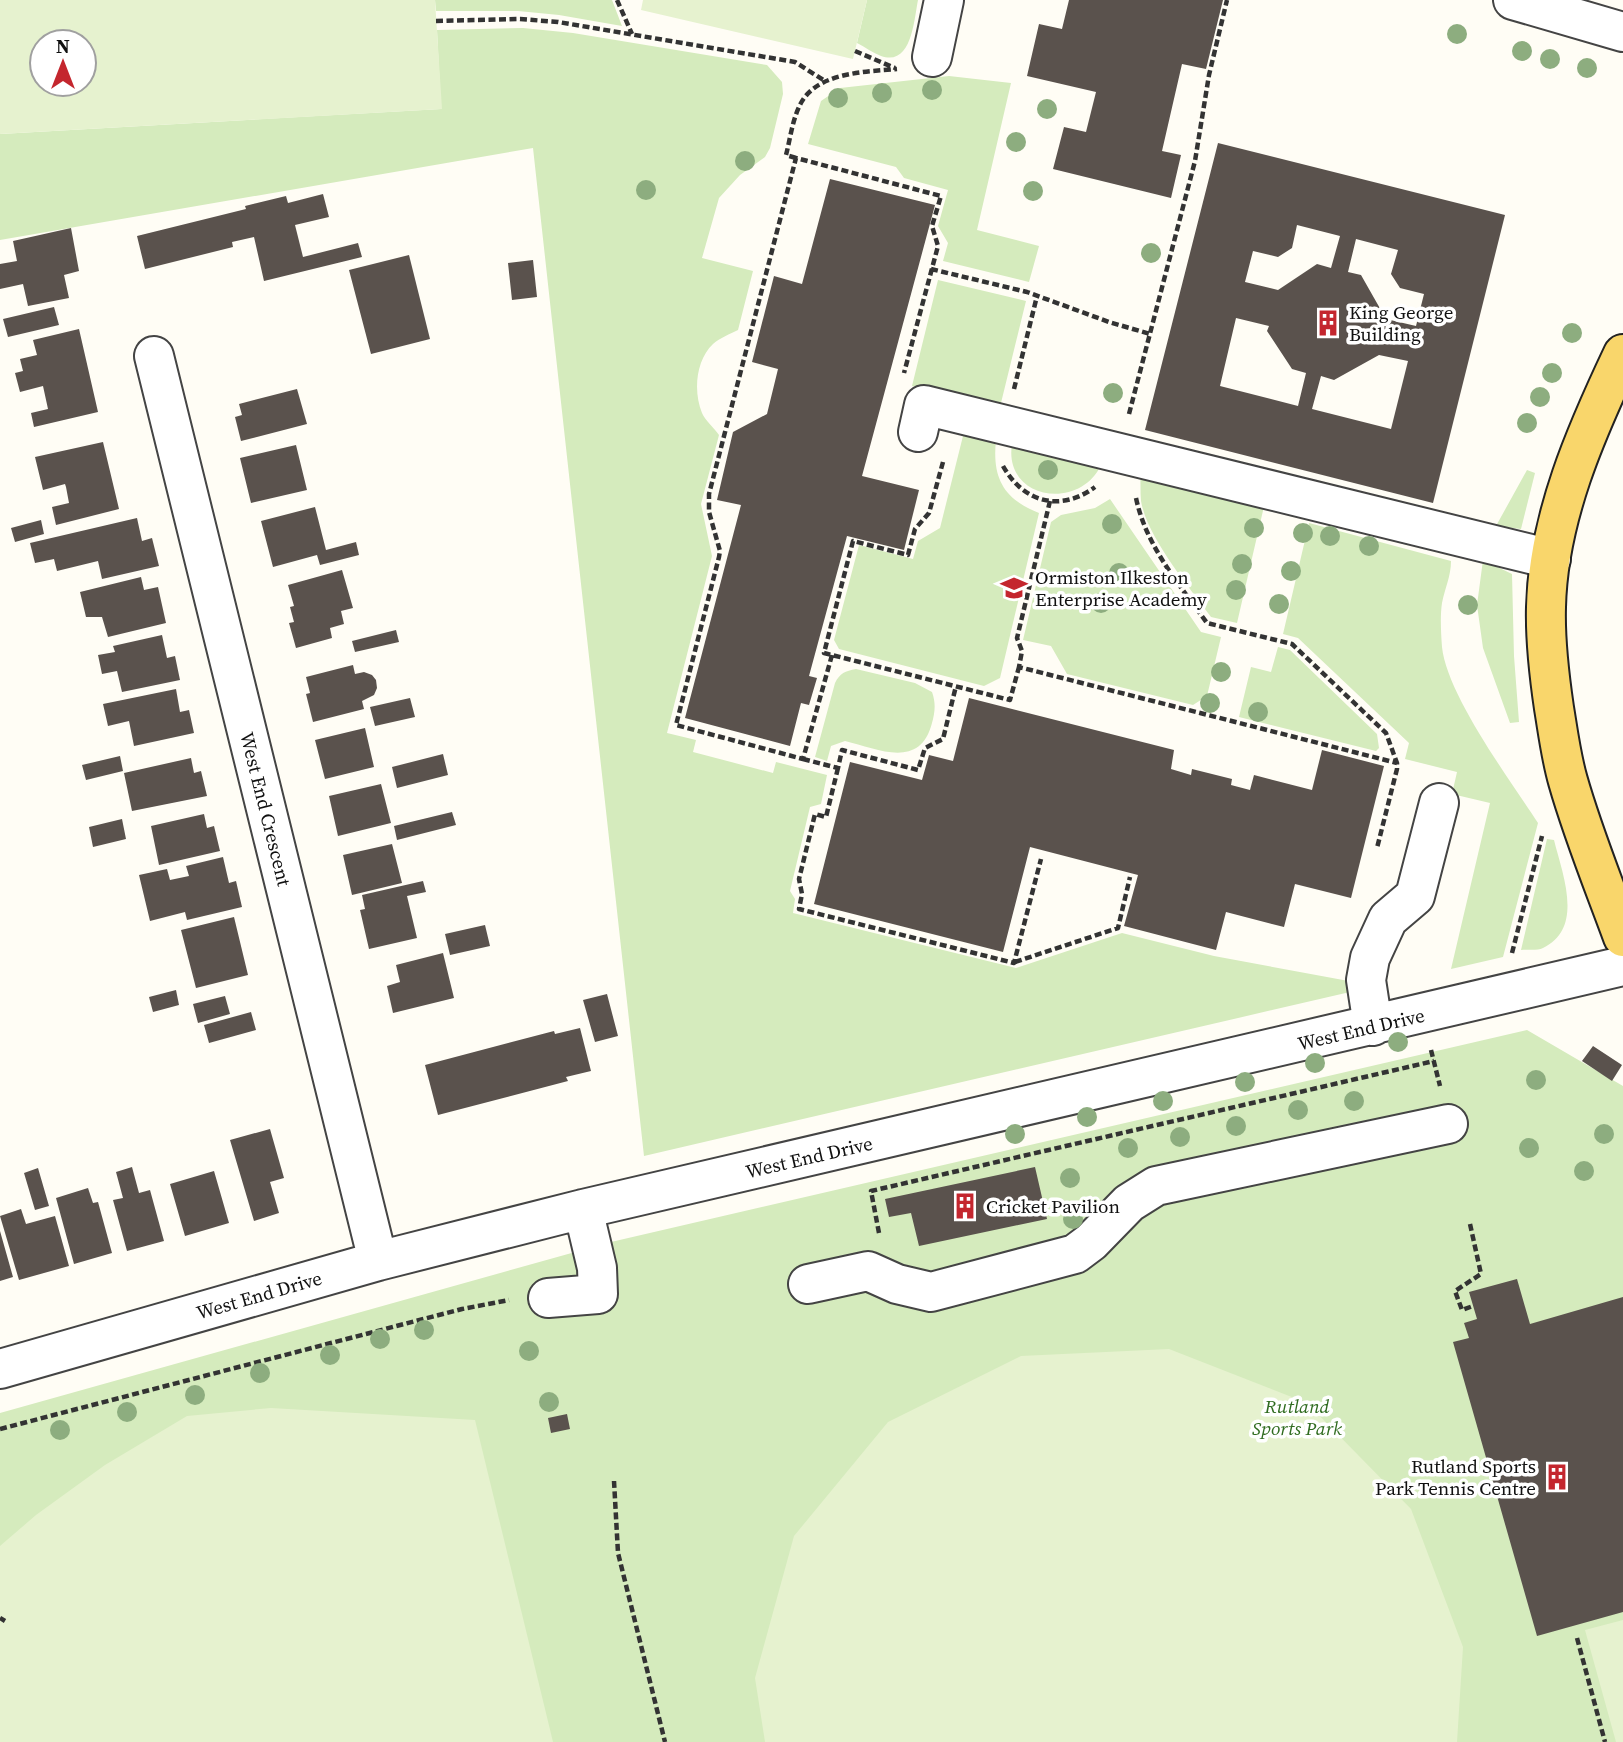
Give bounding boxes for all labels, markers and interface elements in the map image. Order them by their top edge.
north arrow [28,28,98,98]
text: N [56,33,70,59]
place label: King George Building [1349,299,1453,347]
building icon: King George Building [1313,308,1343,338]
place label: Ormiston Ilkeston Enterprise Academy [1035,564,1207,612]
school or university icon: Ormiston Ilkeston Enterprise Academy [999,573,1029,603]
street label: West End Crescent [234,729,298,890]
street label: West End Drive [1295,1002,1427,1056]
street label: West End Drive [743,1130,875,1184]
building icon: Cricket Pavilion [950,1191,980,1221]
place label: Cricket Pavilion [986,1193,1120,1219]
street label: West End Drive [193,1265,325,1325]
park label: Rutland Sports Park [1252,1393,1342,1441]
place label: Rutland Sports Park Tennis Centre [1375,1453,1536,1501]
building icon: Rutland Sports Park Tennis Centre [1542,1462,1572,1492]

